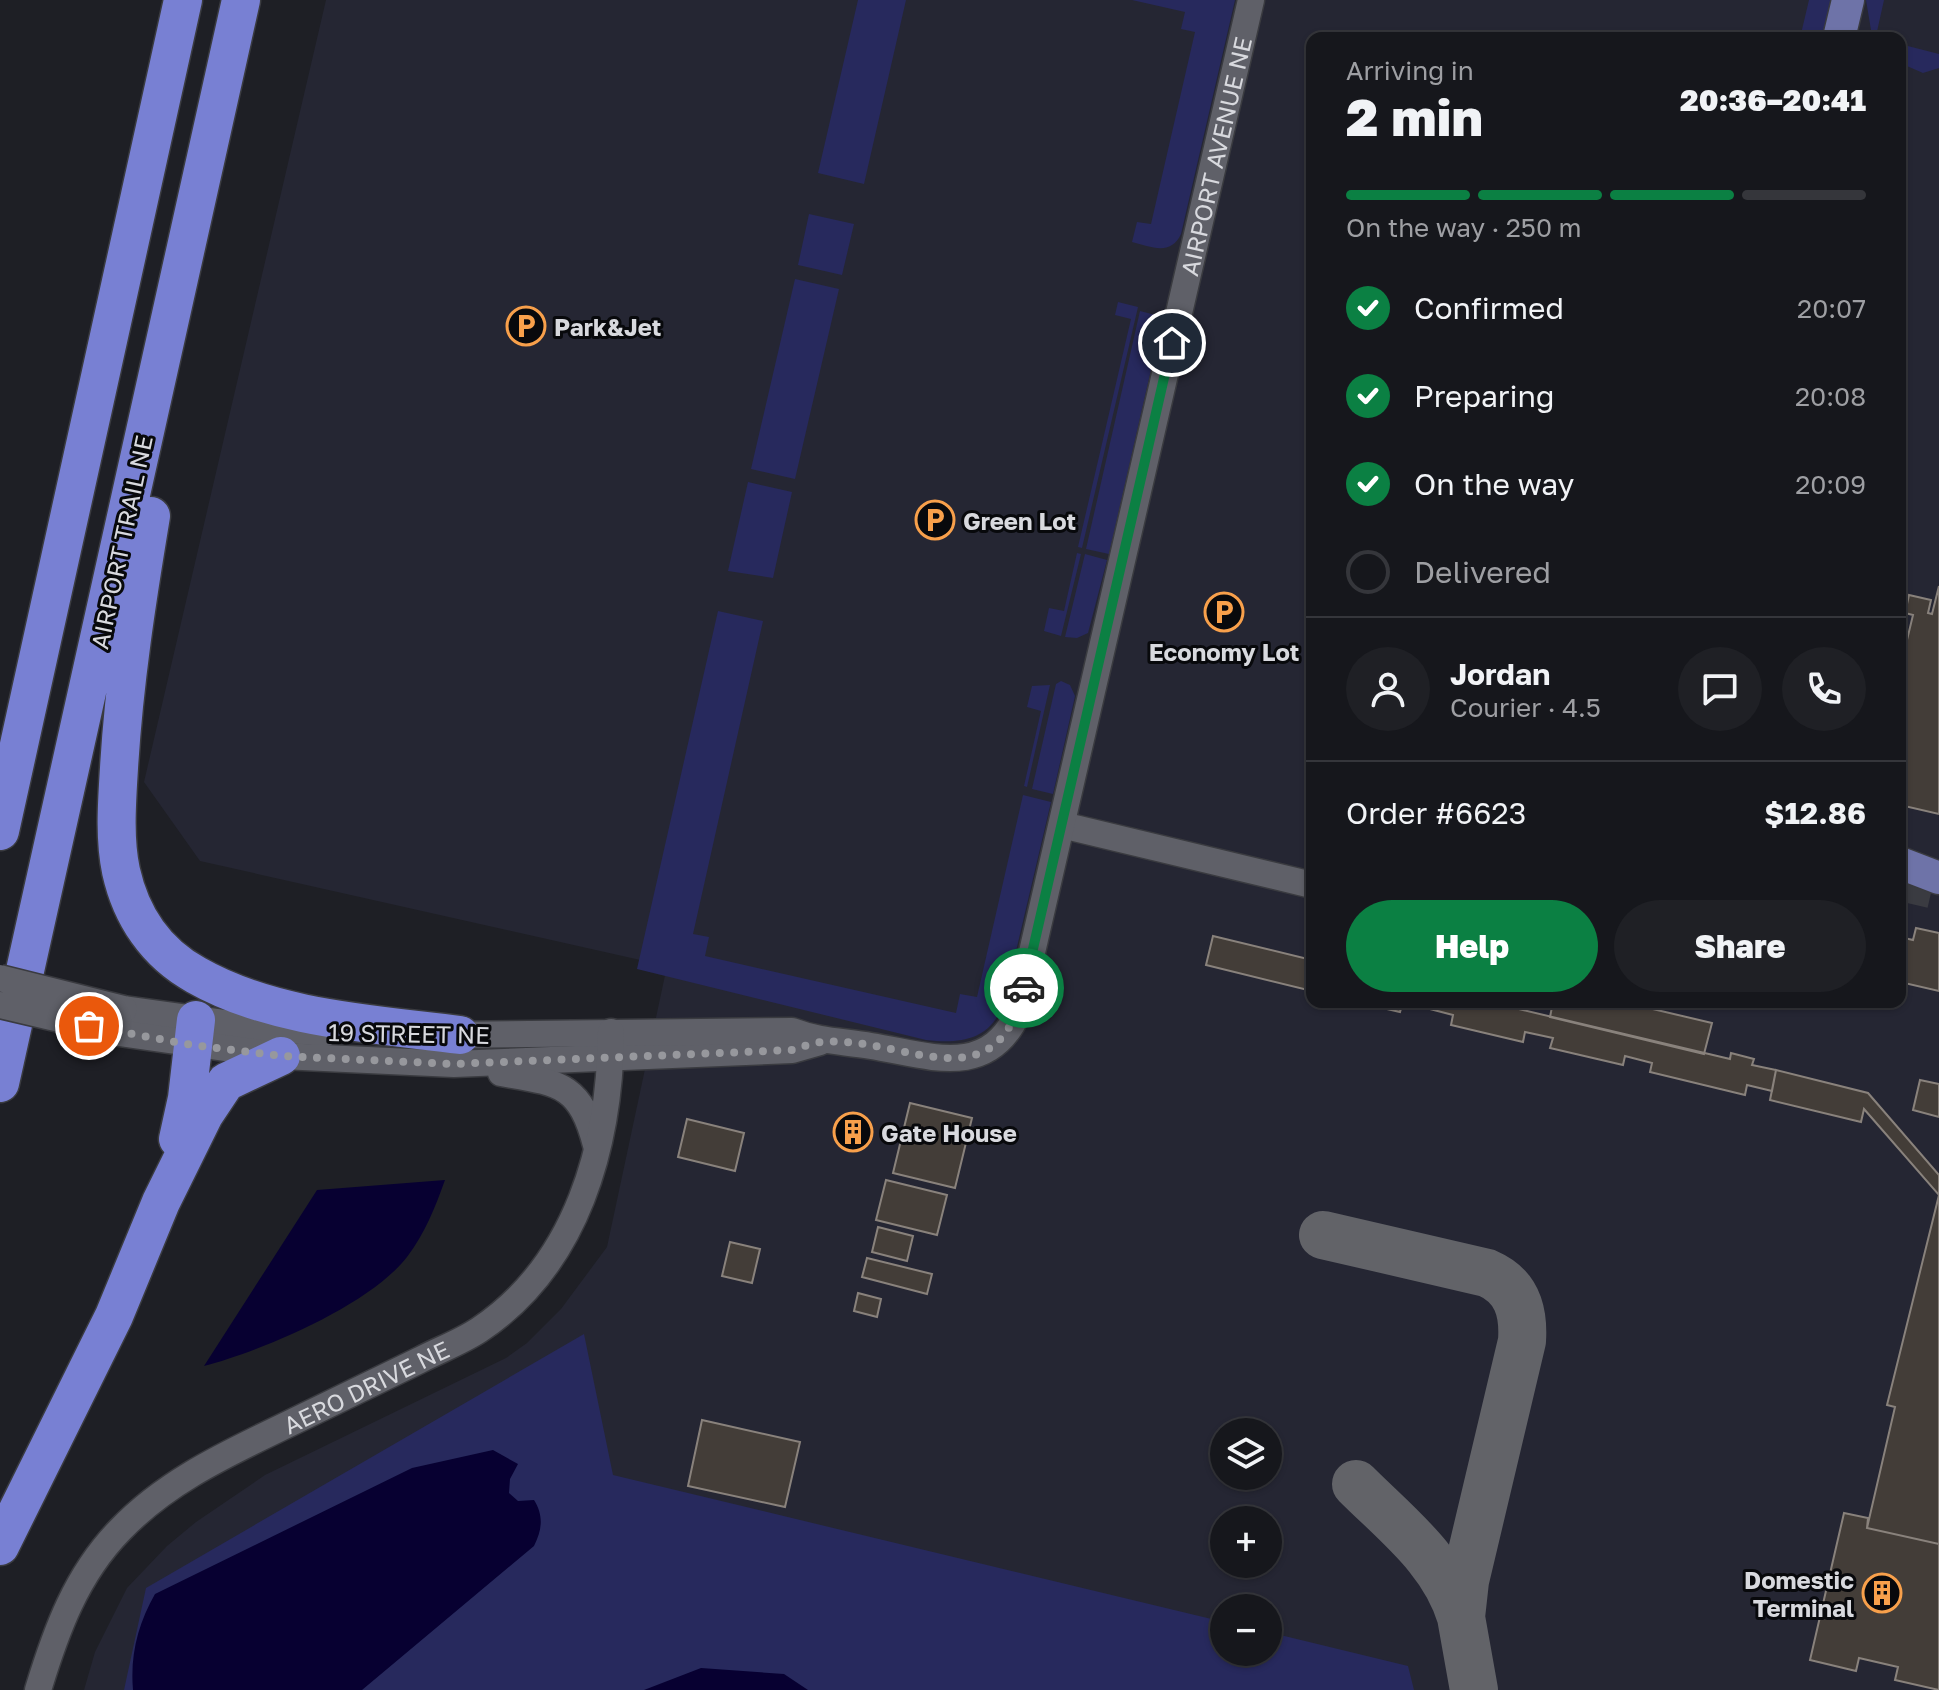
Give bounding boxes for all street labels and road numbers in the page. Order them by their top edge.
street label: AIRPORT AVENUE NE [1174,34,1257,278]
street label: AIRPORT TRAIL NE [84,432,158,652]
street label: 19 STREET NE [328,1017,490,1049]
street label: AERO DRIVE NE [278,1334,453,1439]

